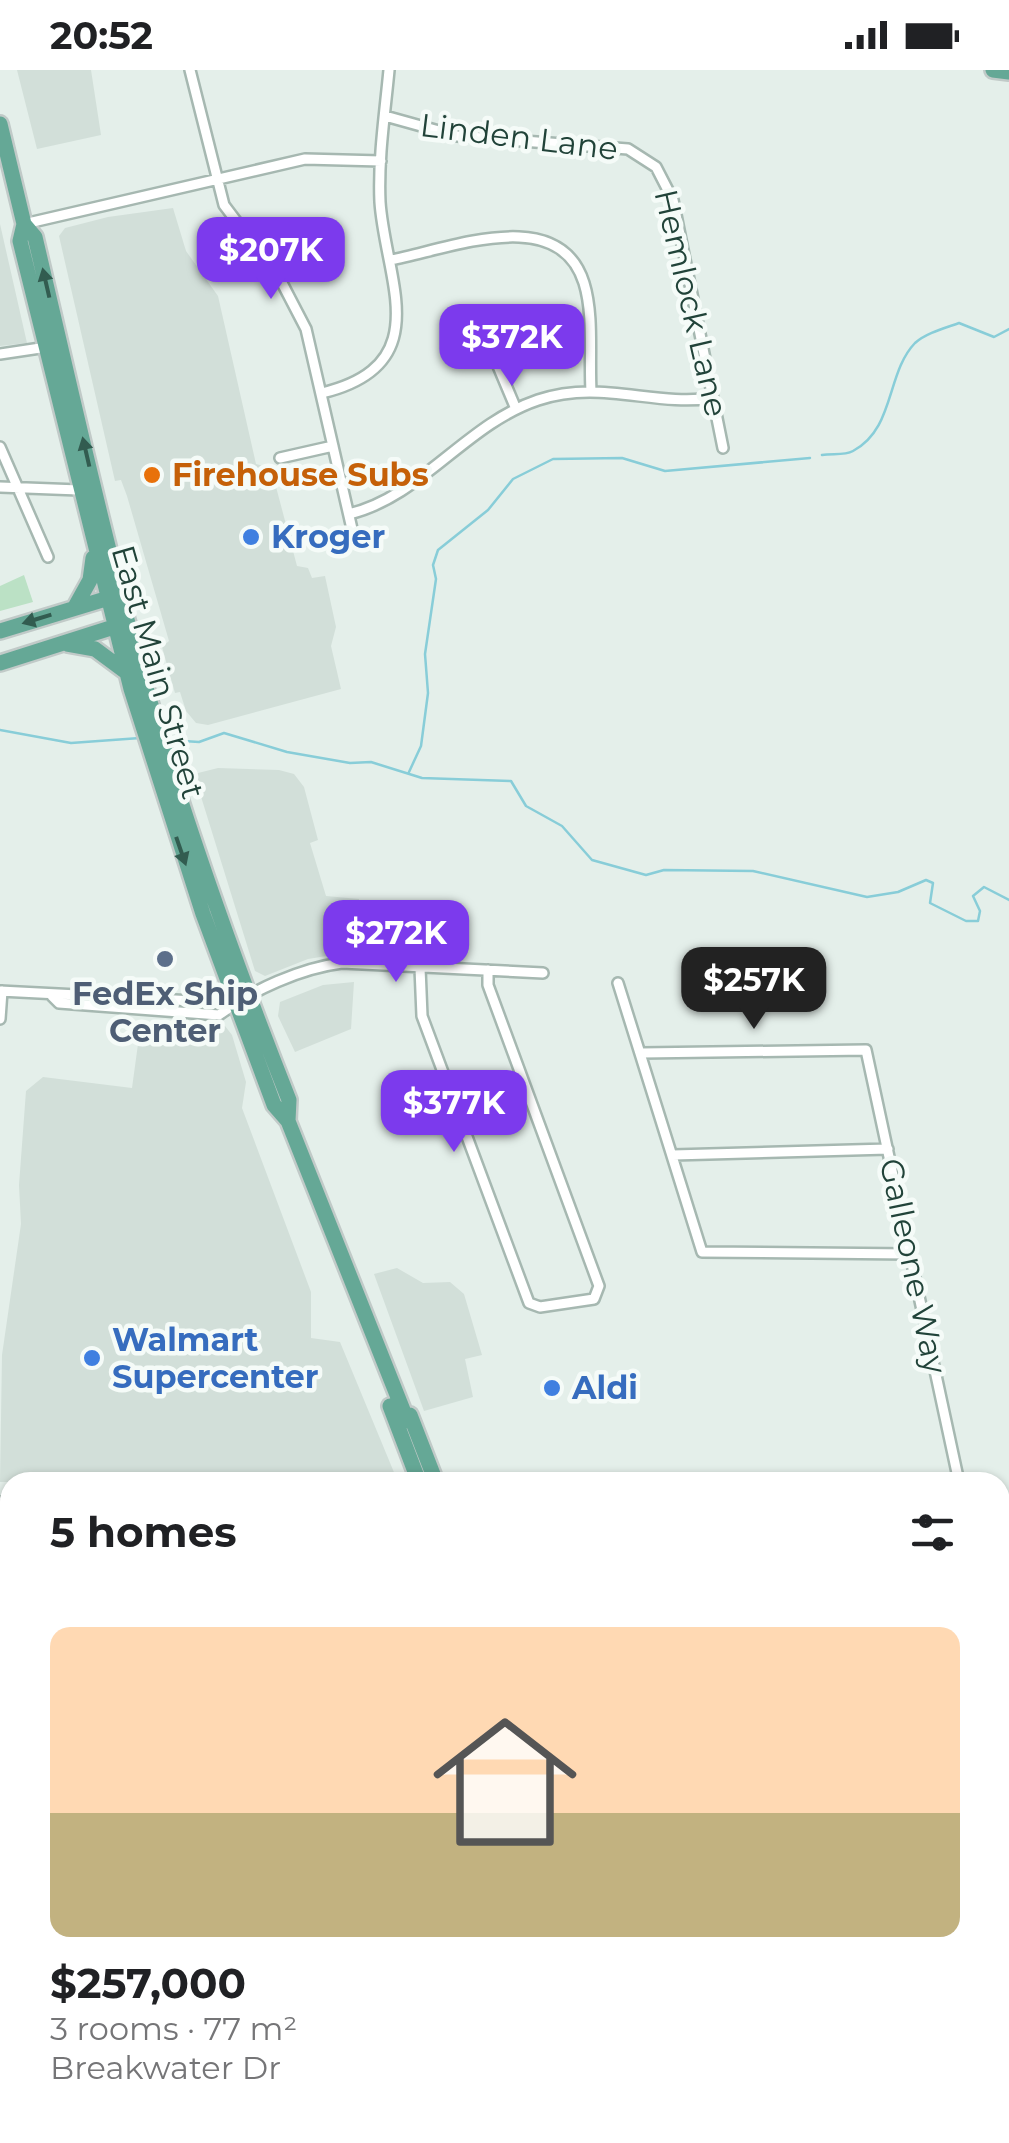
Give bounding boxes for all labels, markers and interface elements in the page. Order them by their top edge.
text: 20:52 [50,12,153,59]
street label: Linden Lane [418,105,620,168]
street label: Hemlock Lane [646,185,737,420]
pin: $207K [201,217,341,302]
text: $207K [219,230,323,269]
one-way arrow [38,267,53,298]
pin: $372K [442,304,582,389]
text: $372K [461,317,563,356]
one-way arrow [78,436,93,467]
place label: Firehouse Subs [172,455,429,494]
marker: Firehouse Subs [141,464,163,486]
place label: Kroger [271,517,385,556]
marker: Kroger [240,526,262,548]
street label: East Main Street [104,541,213,803]
one-way arrow [22,612,52,627]
one-way arrow [175,837,190,867]
pin: $272K [326,900,466,985]
text: $272K [345,913,447,952]
pin: $257K [684,947,824,1032]
marker: FedEx Ship Center [154,948,176,970]
text: $257K [703,960,805,999]
place label: FedEx Ship Center [72,974,258,1050]
pin: $377K [384,1070,524,1155]
text: $377K [403,1083,505,1122]
street label: Galleone Way [872,1155,955,1378]
place label: Walmart Supercenter [112,1320,319,1396]
marker: Walmart Supercenter [81,1347,103,1369]
place label: Aldi [571,1368,638,1407]
marker: Aldi [541,1377,563,1399]
icon: filters [905,1505,960,1560]
text: 5 homes [50,1506,237,1558]
icon: home [415,1692,595,1872]
text: $257,000 [50,1957,246,2009]
text: 3 rooms · 77 m² [50,2009,297,2048]
text: Breakwater Dr [50,2048,281,2087]

